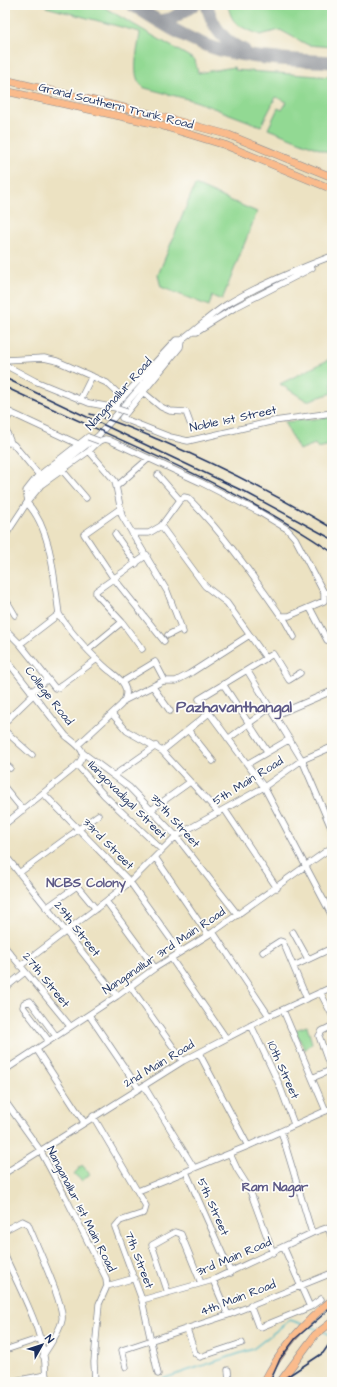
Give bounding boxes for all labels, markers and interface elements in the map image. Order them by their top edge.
street label: Grand Southern Trunk Road [37,78,195,134]
street label: Nanganallur Road [82,354,157,435]
street label: Noble 1st Street [188,401,278,437]
street label: College Road [20,663,77,730]
district label: Pazhavanthangal [176,696,293,720]
street label: 5th Main Road [209,753,287,809]
street label: Ilangovadigal Street [83,757,170,844]
street label: 35th Street [146,790,204,852]
street label: 33rd Street [78,814,138,874]
district label: NCBS Colony [46,874,127,893]
street label: 29th Street [50,898,104,960]
street label: Nanganallur 3rd Main Road [99,903,230,999]
street label: 27th Street [18,949,74,1011]
street label: 2nd Main Road [120,1036,198,1092]
street label: 10th Street [263,1038,303,1102]
street label: Nanganallur 1st Main Road [41,1143,120,1275]
street label: 5th Street [193,1176,233,1239]
district label: Ram Nagar [242,1178,309,1198]
street label: 7th Street [120,1229,158,1291]
street label: 3rd Main Road [194,1234,274,1280]
street label: 4th Main Road [198,1276,278,1320]
north arrow [22,1325,62,1365]
text: N [41,1332,57,1346]

